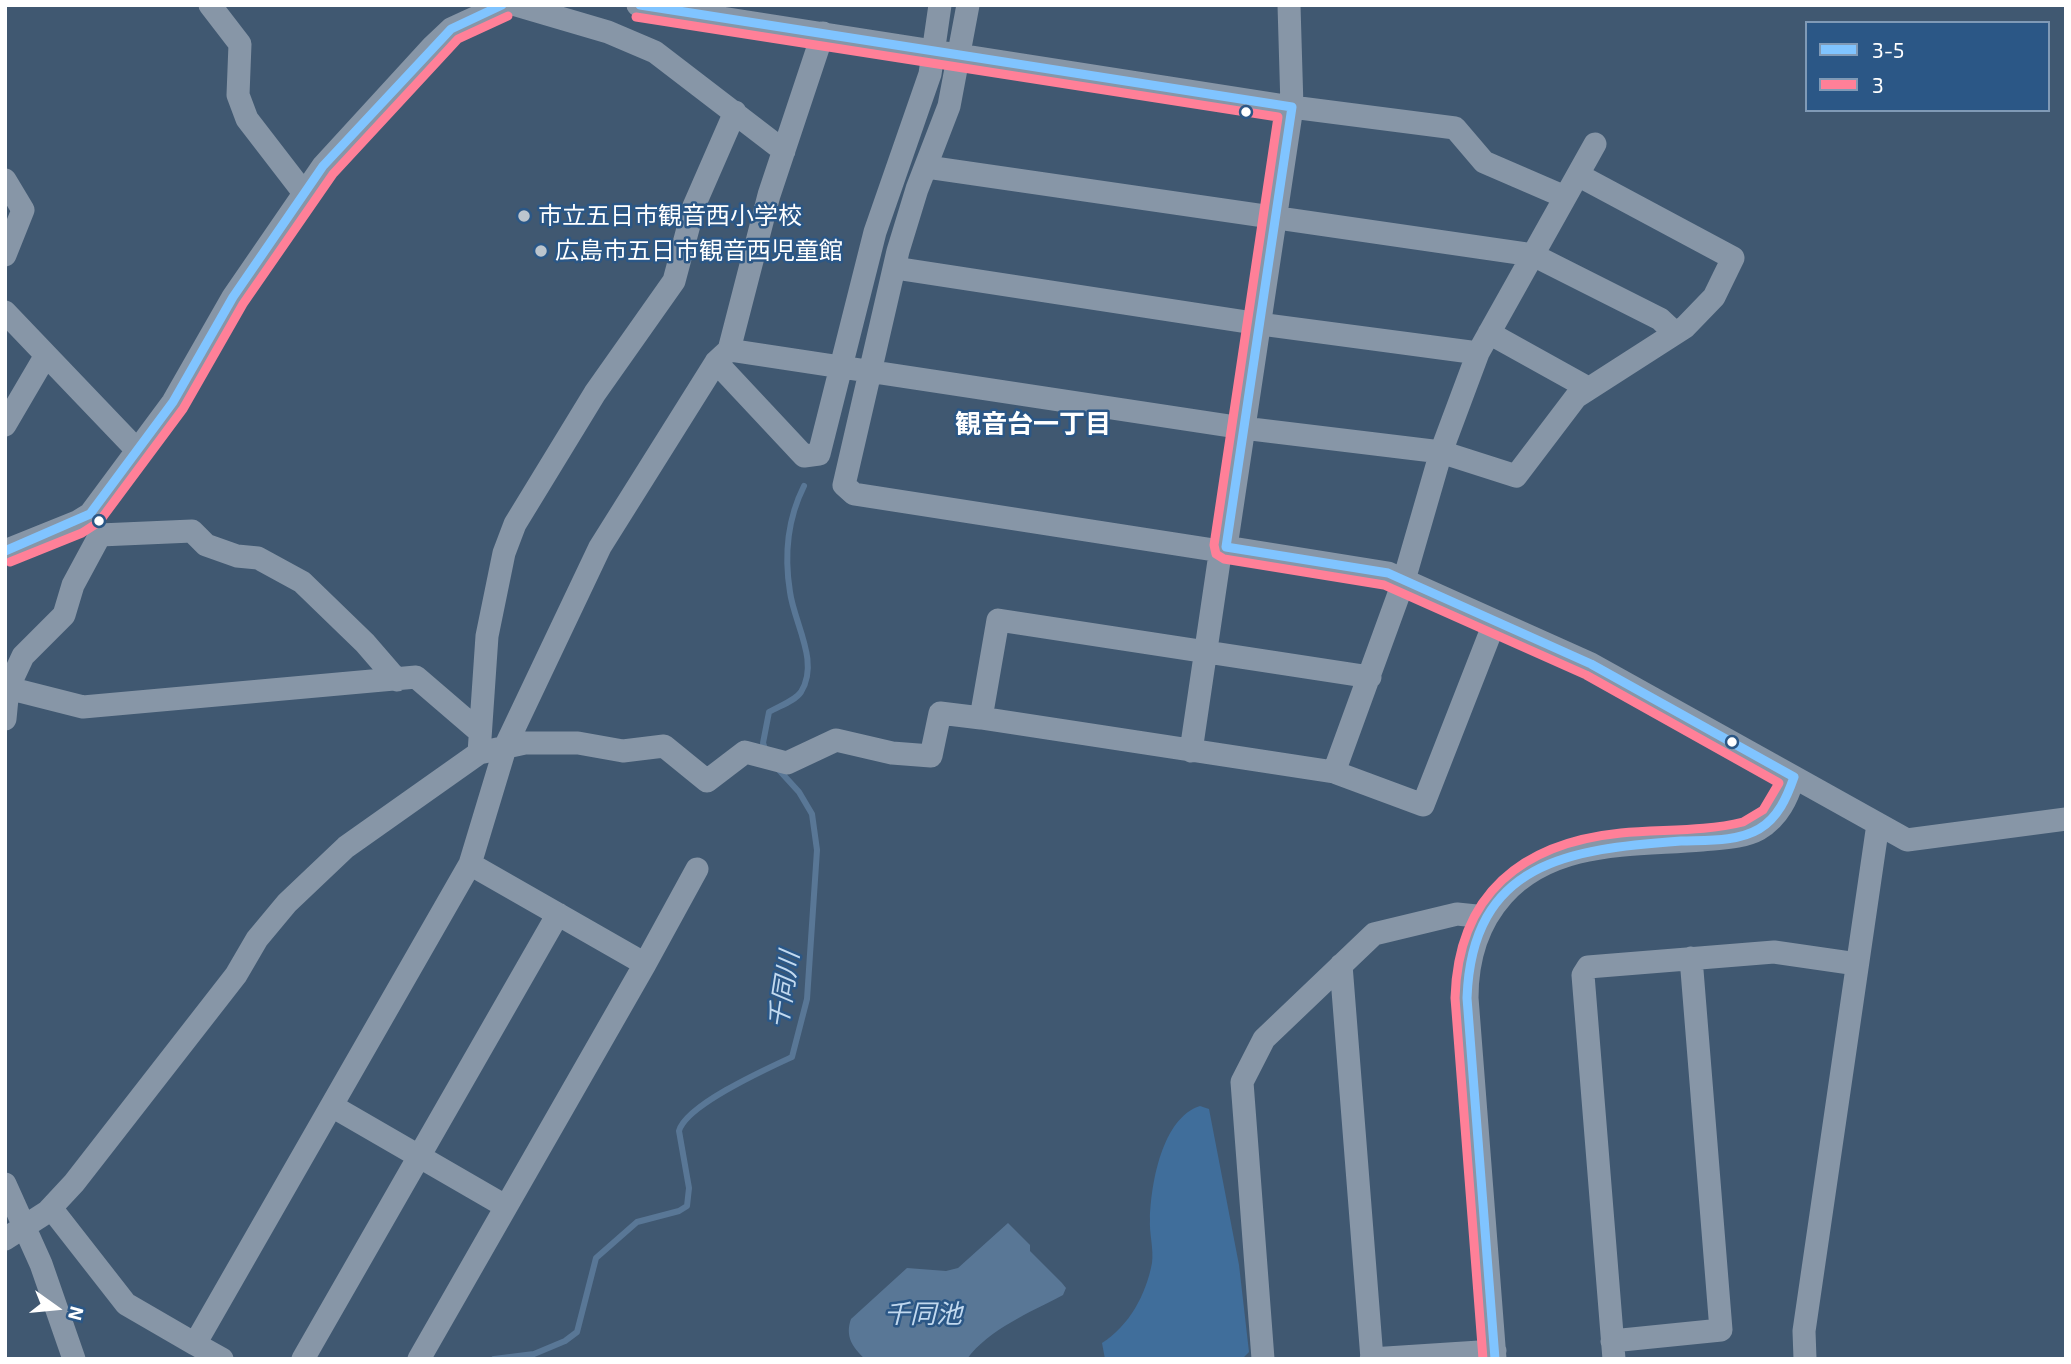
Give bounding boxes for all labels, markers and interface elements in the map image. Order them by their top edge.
legend [1805,21,2050,112]
text: 3-5 [1872,37,1904,62]
text: 3 [1872,72,1884,97]
unlabelled marker [1239,105,1253,119]
place label: 市立五日市観音西小学校 [538,202,802,230]
marker: 市立五日市観音西小学校 [516,208,532,224]
place label: 広島市五日市観音西児童館 [555,237,843,265]
marker: 広島市五日市観音西児童館 [533,243,549,259]
district label: 観音台一丁目 [955,408,1111,440]
unlabelled marker [92,514,106,528]
unlabelled marker [1725,735,1739,749]
water label: 千同川 [762,949,806,1031]
north arrow [21,1273,91,1343]
water label: 千同池 [884,1298,962,1330]
text: N [64,1304,90,1323]

